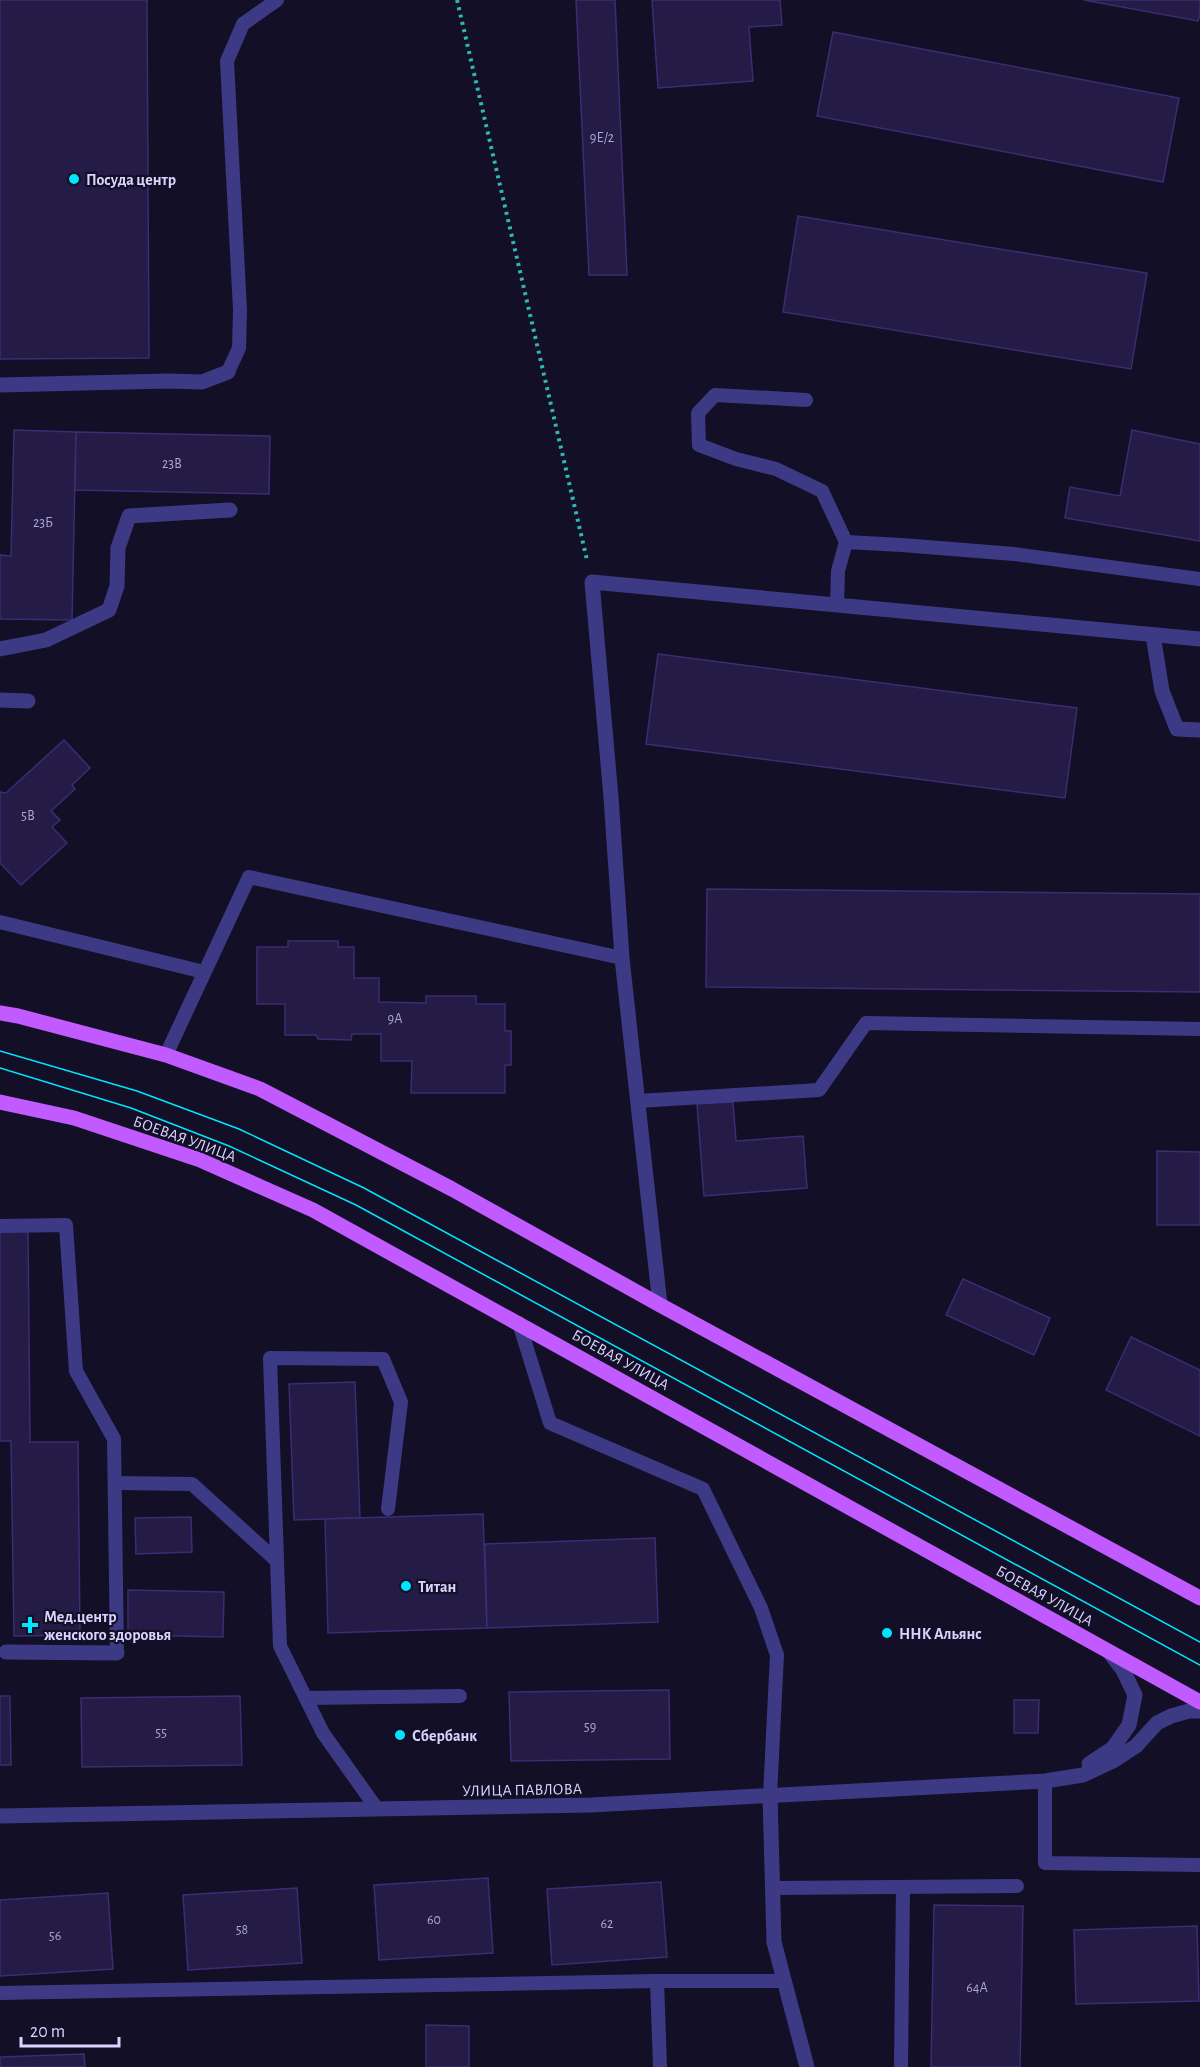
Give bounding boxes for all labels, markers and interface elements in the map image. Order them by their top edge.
house number: 9Е/2 [590,131,614,145]
marker: Посуда центр [67,172,81,186]
place label: Посуда центр [86,172,176,189]
house number: 23В [162,457,182,471]
house number: 23Б [33,516,53,530]
house number: 5В [21,809,35,823]
house number: 9А [388,1012,402,1026]
street label: БОЕВАЯ УЛИЦА [131,1113,239,1165]
street label: БОЕВАЯ УЛИЦА [569,1327,672,1393]
street label: БОЕВАЯ УЛИЦА [993,1563,1096,1629]
marker: Титан [399,1579,413,1593]
place label: Титан [418,1579,456,1595]
place label: Мед.центр женского здоровья [44,1609,171,1643]
marker: Мед.центр женского здоровья [21,1616,39,1634]
marker: ННК Альянс [880,1626,894,1640]
place label: ННК Альянс [899,1626,982,1642]
house number: 59 [584,1720,596,1734]
house number: 55 [155,1726,167,1740]
marker: Сбербанк [393,1728,407,1742]
place label: Сбербанк [412,1728,477,1744]
street label: УЛИЦА ПАВЛОВА [462,1781,583,1799]
house number: 60 [427,1913,441,1927]
house number: 62 [601,1917,613,1931]
house number: 58 [236,1923,248,1937]
house number: 56 [49,1929,61,1943]
house number: 64А [966,1981,988,1995]
scale bar [21,2010,118,2048]
text: 20 m [30,2023,65,2041]

